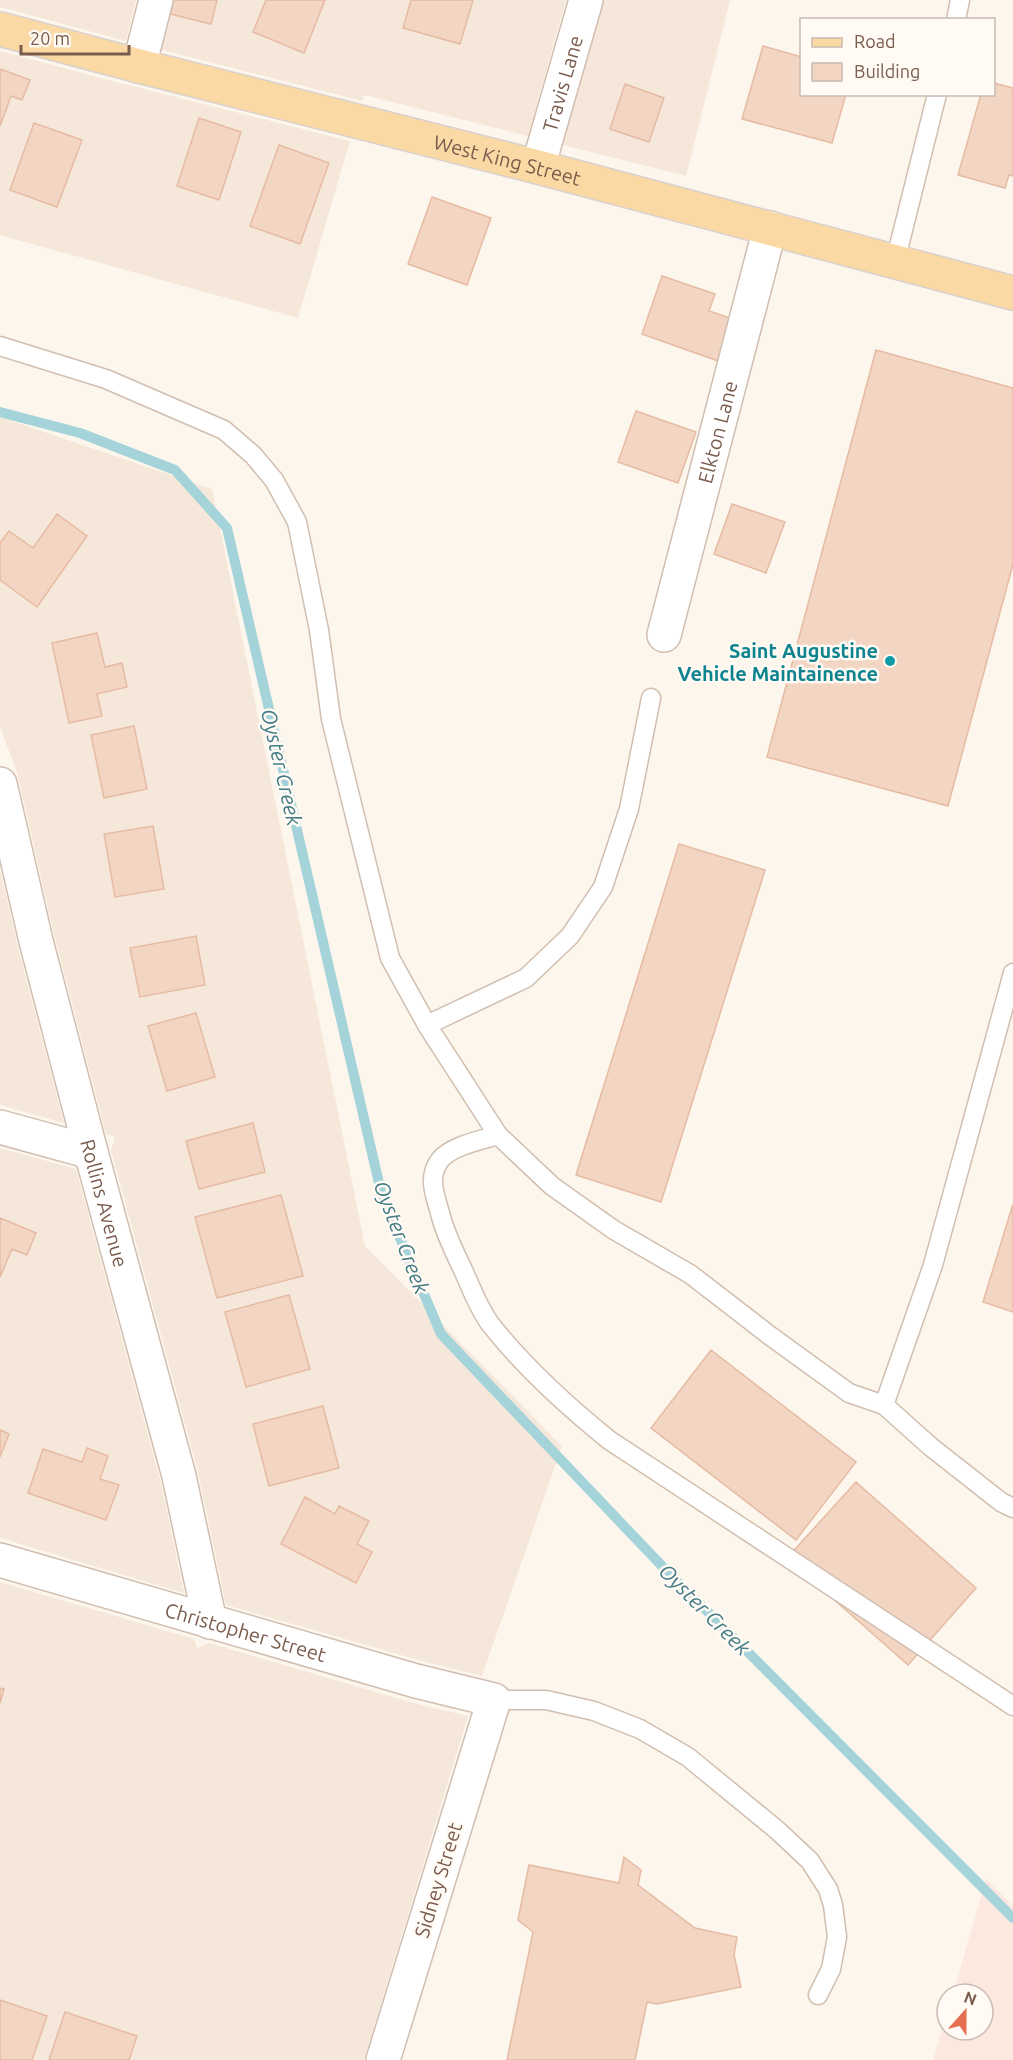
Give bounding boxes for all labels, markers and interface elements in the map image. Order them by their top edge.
scale bar [21,18,129,56]
legend [800,18,995,96]
text: 20 m [30,28,70,48]
text: Road [854,31,896,51]
street label: Travis Lane [537,33,587,134]
text: Building [854,61,920,81]
street label: West King Street [431,130,584,189]
street label: Elkton Lane [693,378,741,486]
place label: Saint Augustine Vehicle Maintainence [678,639,878,685]
marker: Saint Augustine Vehicle Maintainence [883,654,897,668]
water label: Oyster Creek [257,706,307,828]
street label: Rollins Avenue [77,1137,133,1270]
water label: Oyster Creek [369,1177,435,1297]
water label: Oyster Creek [654,1558,756,1660]
street label: Christopher Street [163,1597,329,1666]
street label: Sidney Street [410,1819,467,1941]
north arrow [935,1982,995,2042]
text: N [962,1987,979,2009]

